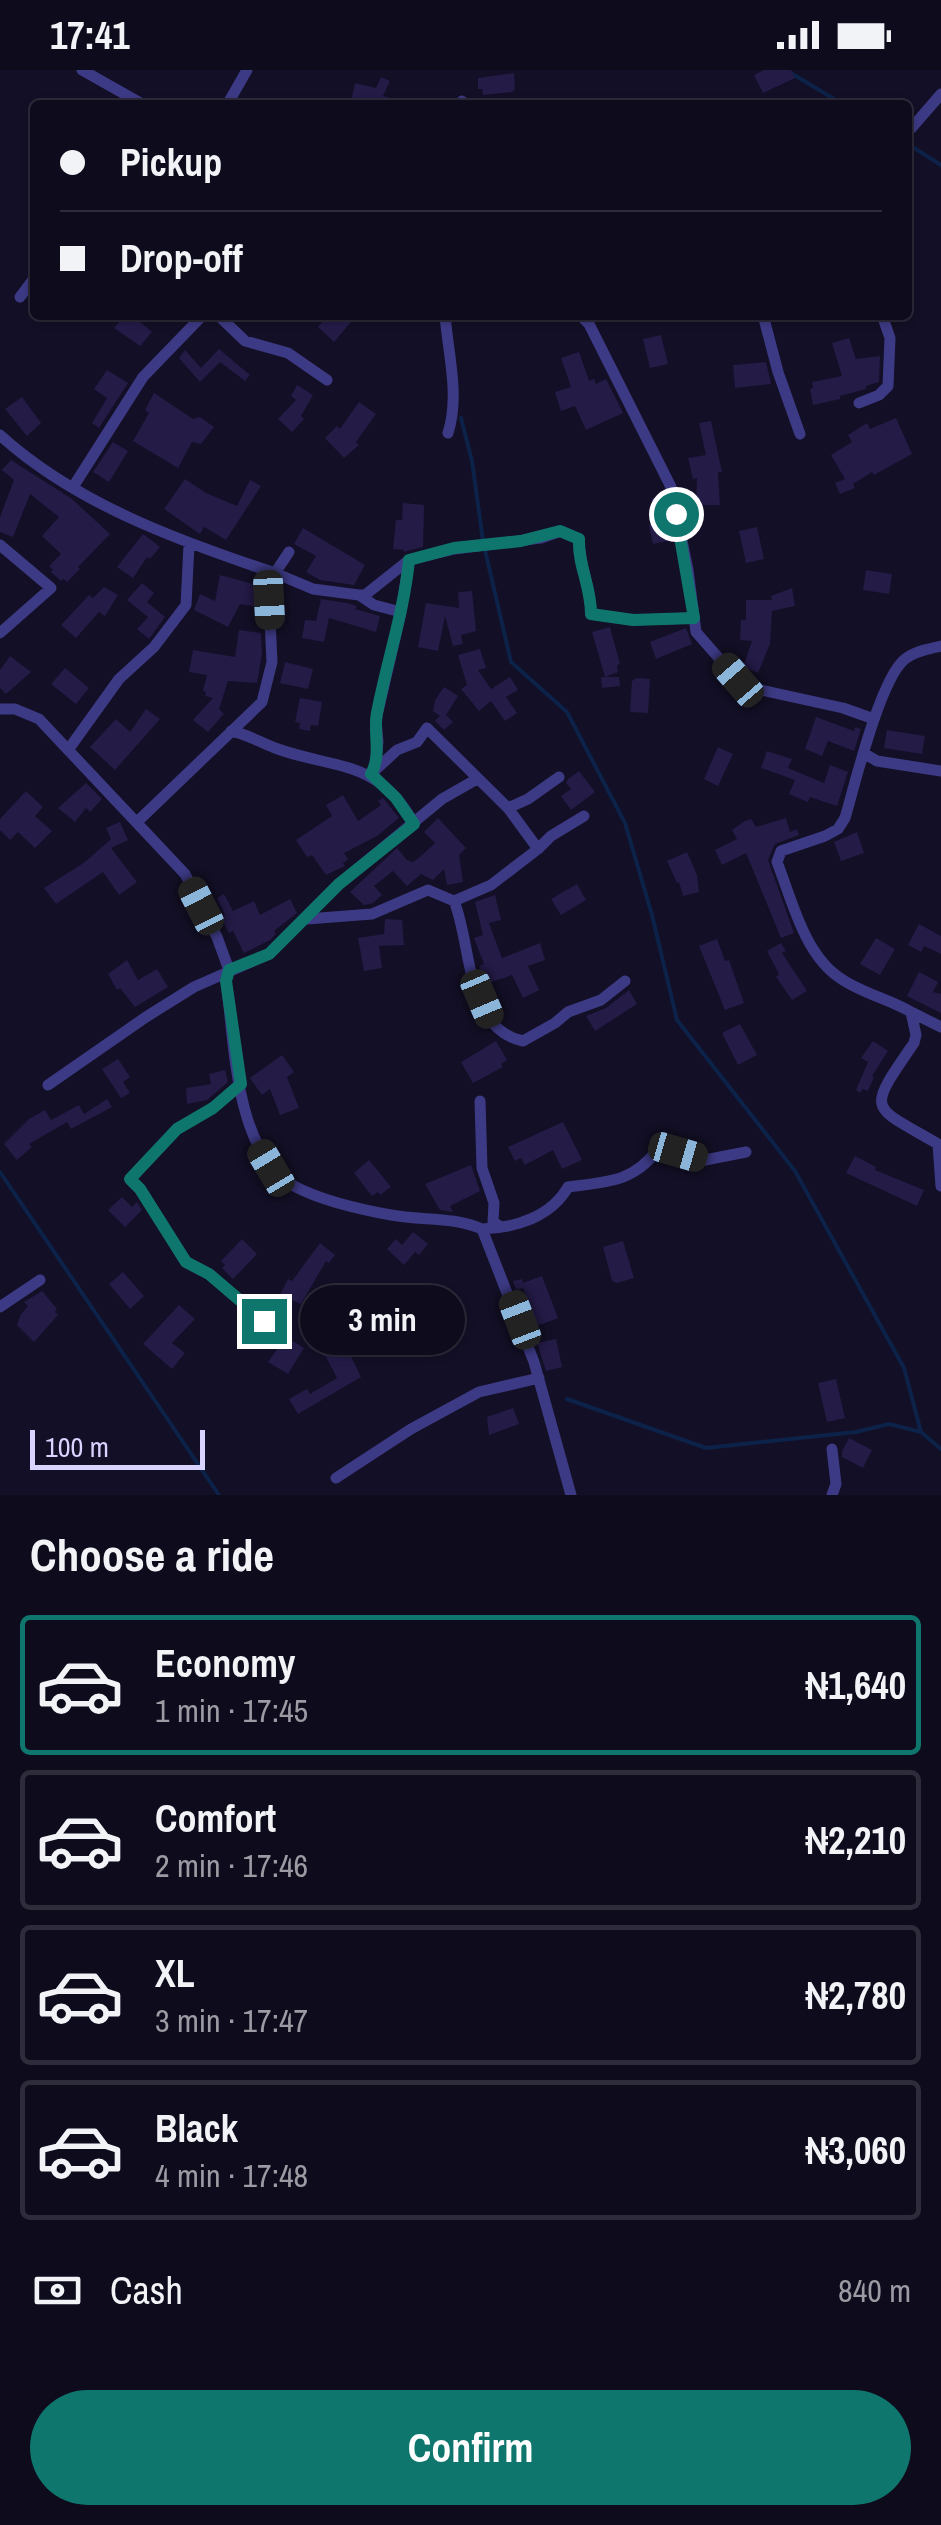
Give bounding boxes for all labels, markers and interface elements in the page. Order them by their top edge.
text: 17:41 [50,10,130,61]
text: Pickup [120,137,222,188]
text: Drop-off [120,233,243,284]
route start [654,492,699,537]
car [252,569,286,631]
car [707,648,769,712]
car [174,872,228,940]
car [456,966,508,1032]
car [645,1129,711,1175]
car [243,1135,299,1201]
callout: 3 min [299,1286,464,1356]
car [495,1287,545,1353]
text: 3 min [348,1298,417,1341]
route end [242,1299,287,1344]
scale bar [30,1425,205,1470]
text: 100 m [45,1428,109,1466]
text: Choose a ride [30,1524,274,1585]
text: Economy [155,1638,295,1689]
icon: car [35,1640,125,1730]
text: ₦1,640 [806,1660,906,1711]
text: 1 min · 17:45 [155,1689,308,1732]
text: Comfort [155,1793,276,1844]
icon: car [35,1795,125,1885]
text: ₦2,210 [806,1815,906,1866]
text: 2 min · 17:46 [155,1844,308,1887]
text: XL [155,1948,195,1999]
icon: car [35,1950,125,2040]
text: ₦2,780 [806,1970,906,2021]
text: 3 min · 17:47 [155,1999,308,2042]
text: Black [155,2103,238,2154]
icon: car [35,2105,125,2195]
text: ₦3,060 [806,2125,906,2176]
text: 4 min · 17:48 [155,2154,308,2197]
icon: cash [30,2263,85,2318]
text: Cash [110,2265,183,2316]
text: 840 m [838,2269,911,2312]
button: Confirm [30,2390,911,2505]

